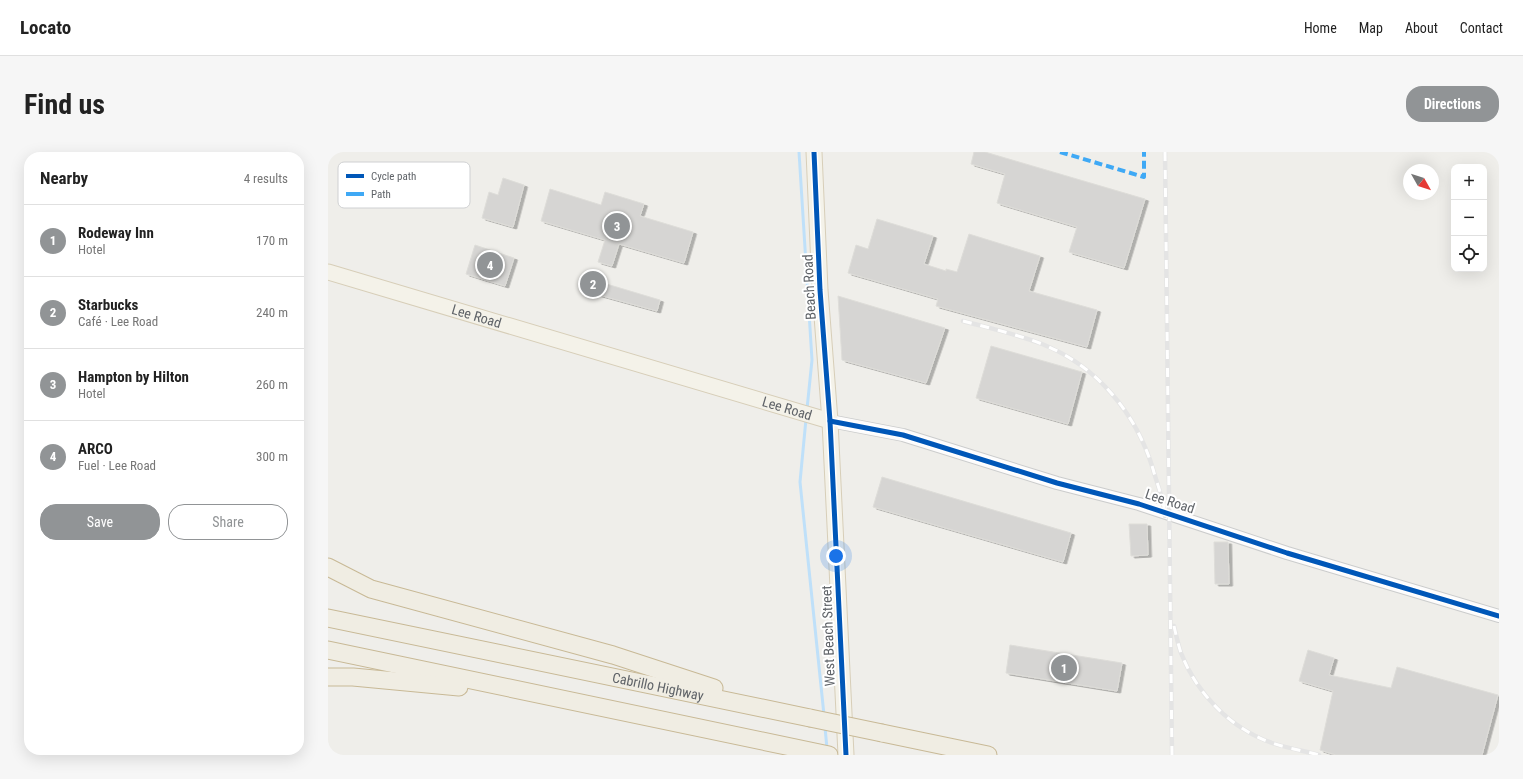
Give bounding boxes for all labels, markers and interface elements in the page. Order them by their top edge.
text: Locato [20,16,71,39]
text: Home [1304,20,1337,36]
text: Map [1359,20,1383,36]
text: About [1405,20,1438,36]
text: Contact [1460,20,1503,36]
button: Directions [1406,86,1499,122]
text: Find us [24,88,105,121]
legend [338,162,470,208]
north arrow [1403,164,1439,200]
map controls [1451,164,1487,272]
button: + [1451,164,1487,200]
text: Nearby [40,168,88,188]
text: Cycle path [371,170,416,183]
text: 4 results [244,171,288,186]
text: Path [371,188,391,201]
button: − [1451,200,1487,236]
pin: 3 [604,211,630,241]
text: Rodeway Inn [78,224,154,242]
text: 1 [50,233,56,248]
text: 170 m [256,233,288,248]
button: locate [1451,236,1487,272]
text: Hotel [78,242,106,257]
pin: 4 [477,250,503,280]
street label: Beach Road [799,254,819,320]
pin: 2 [580,269,606,299]
text: Starbucks [78,296,138,314]
street label: Lee Road [450,301,503,331]
text: 2 [50,305,56,320]
text: 240 m [256,305,288,320]
text: Café · Lee Road [78,314,158,329]
text: Hampton by Hilton [78,368,189,386]
text: 3 [50,377,56,392]
text: 260 m [256,377,288,392]
text: Hotel [78,386,106,401]
street label: Lee Road [760,393,814,423]
text: ARCO [78,440,113,458]
text: 4 [50,449,56,464]
text: 300 m [256,449,288,464]
text: Fuel · Lee Road [78,458,156,473]
street label: Lee Road [1143,485,1197,517]
button: Save [40,504,160,540]
button: Share [168,504,288,540]
your location [826,546,846,566]
street label: West Beach Street [818,585,838,687]
pin: 1 [1051,653,1077,683]
street label: Cabrillo Highway [611,669,705,704]

